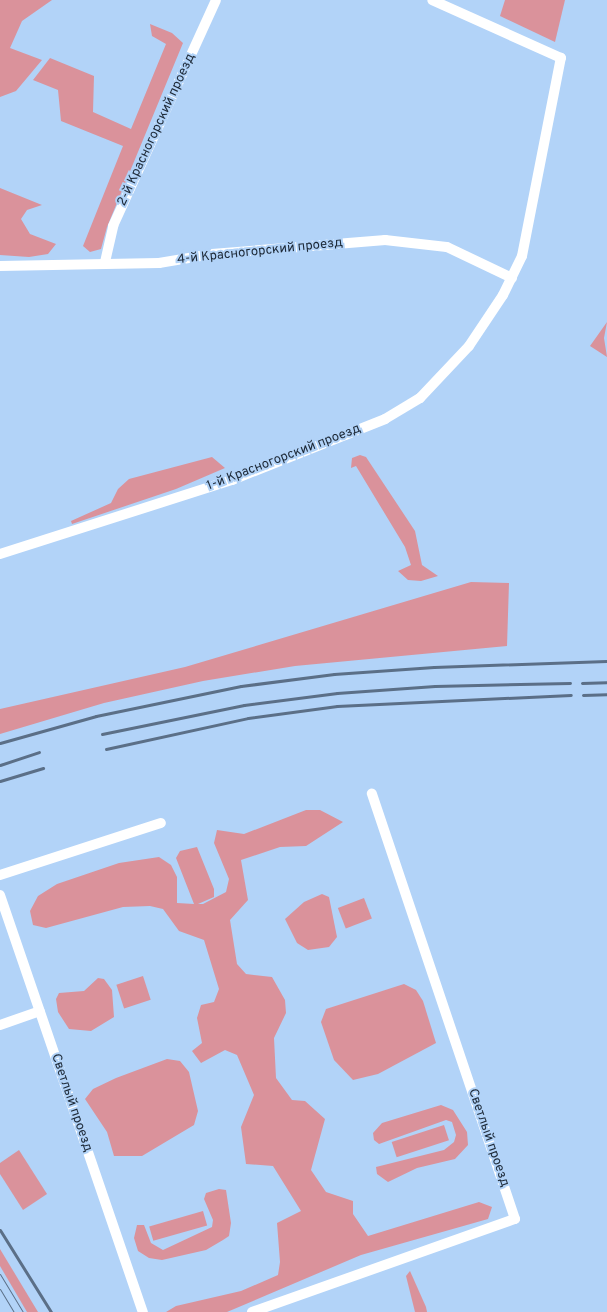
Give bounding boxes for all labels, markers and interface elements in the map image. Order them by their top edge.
street label: 2-й Красногорский проезд [115,51,199,209]
street label: 4-й Красногорский проезд [176,236,344,268]
street label: 1-й Красногорский проезд [205,421,363,495]
street label: Светлый проезд [47,1052,95,1154]
street label: Светлый проезд [464,1087,512,1189]

